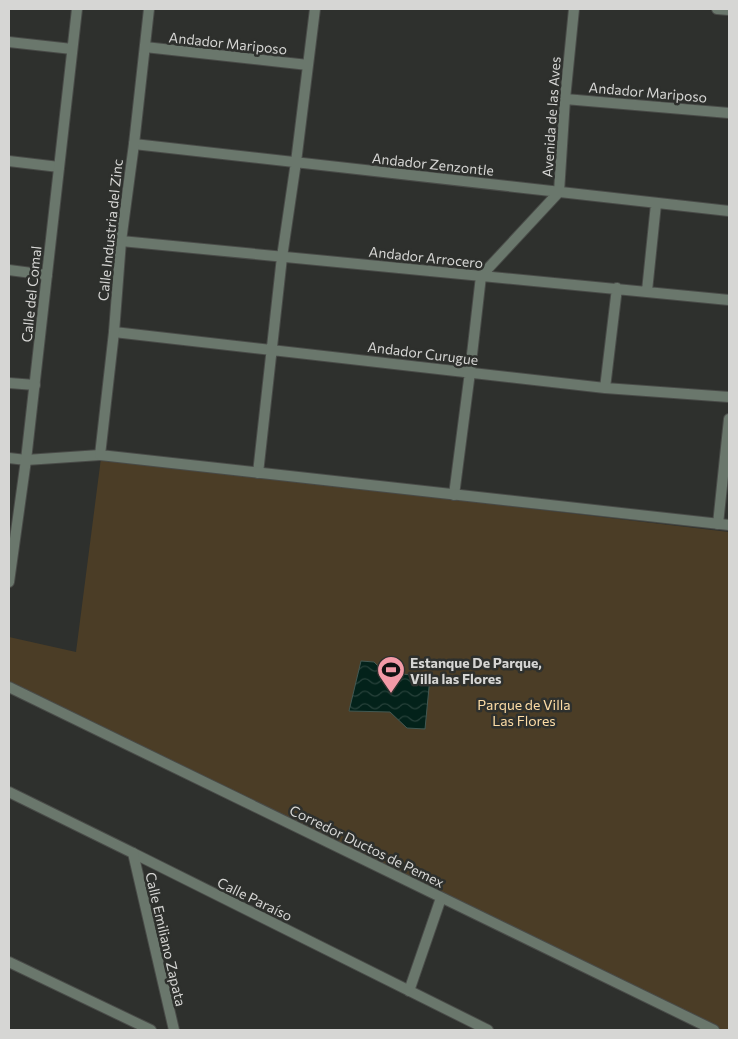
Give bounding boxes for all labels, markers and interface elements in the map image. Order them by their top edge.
street label: Andador Mariposo [168,28,288,58]
street label: Avenida de las Aves [538,56,564,178]
street label: Andador Mariposo [588,78,708,106]
street label: Andador Zenzontle [371,149,495,179]
street label: Calle Industria del Zinc [94,158,126,302]
street label: Andador Arrocero [368,243,484,271]
street label: Calle del Comal [17,245,45,343]
street label: Andador Curugue [367,338,479,368]
place label: Estanque De Parque, Villa las Flores [410,654,542,687]
sports icon: Estanque De Parque, Villa las Flores [376,655,406,694]
park label: Parque de Villa Las Flores [477,696,571,729]
street label: Corredor Ductos de Pemex [287,801,448,891]
street label: Calle Emiliano Zapata [142,870,190,1008]
street label: Calle Paraíso [215,874,295,924]

